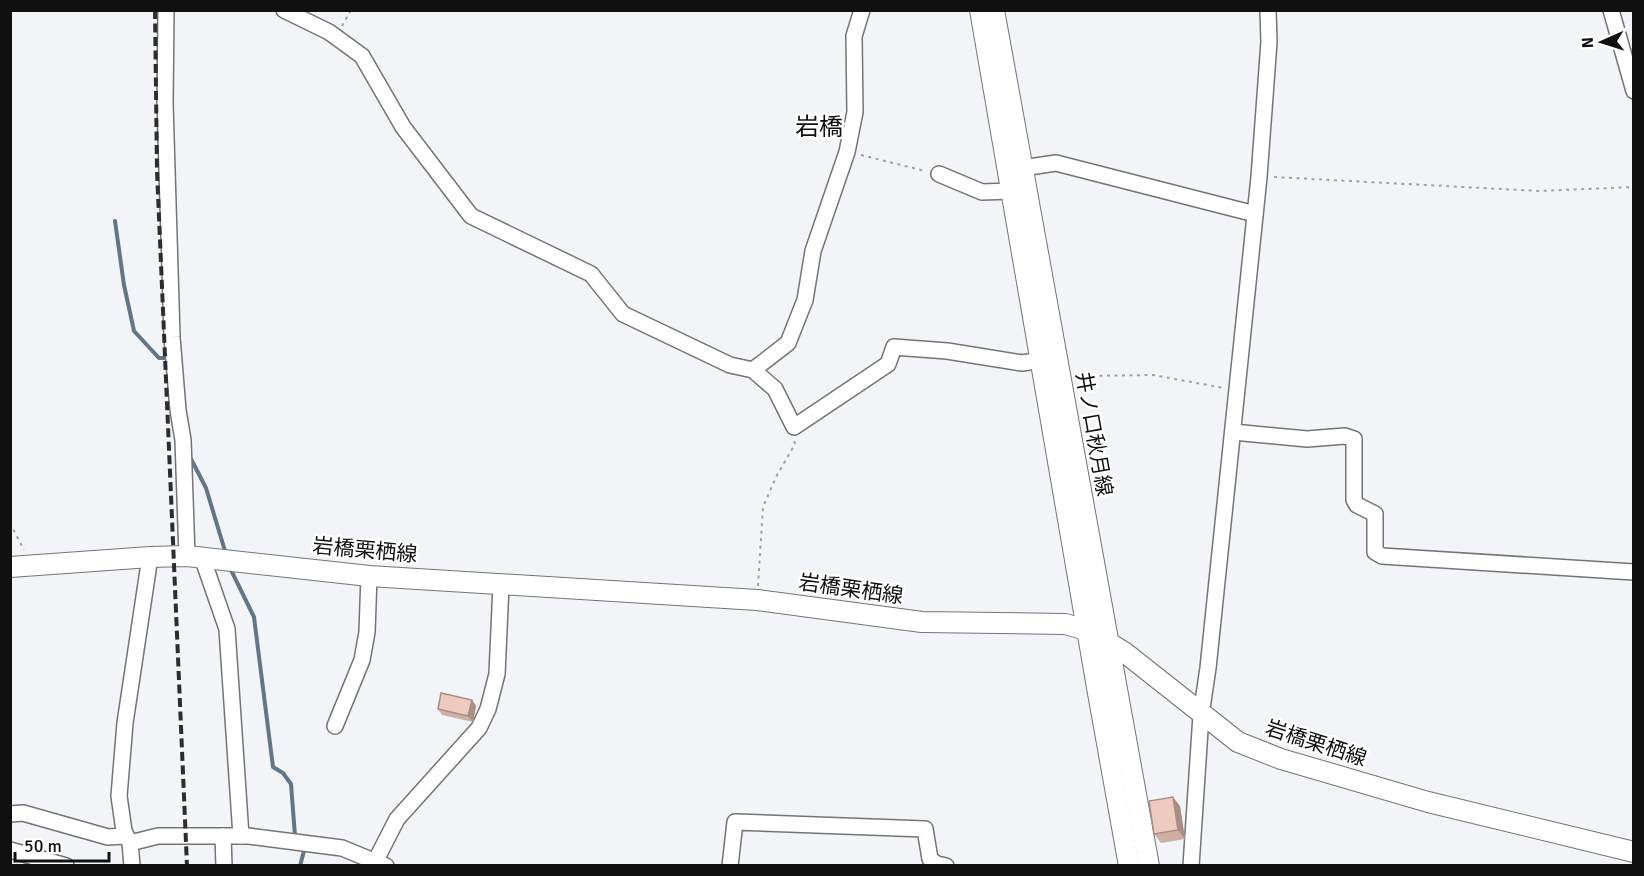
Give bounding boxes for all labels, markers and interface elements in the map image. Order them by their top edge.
north arrow [1572,12,1632,72]
text: N [1578,37,1598,49]
district label: 岩橋 [795,112,843,142]
street label: 井ノ口秋月線 [1070,370,1118,498]
street label: 岩橋栗栖線 [312,532,418,568]
street label: 岩橋栗栖線 [797,569,905,609]
street label: 岩橋栗栖線 [1262,714,1370,772]
scale bar [15,825,110,863]
text: 50 m [24,835,62,857]

